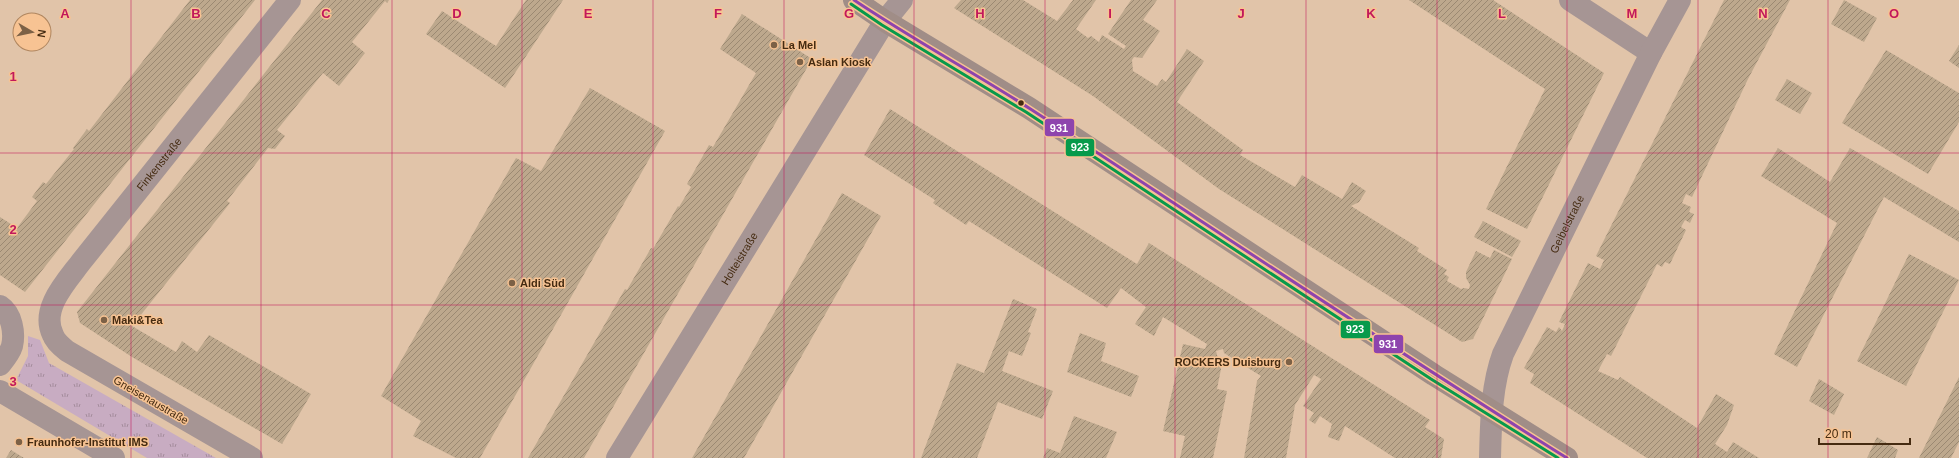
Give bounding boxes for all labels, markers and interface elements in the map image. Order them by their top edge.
text: A [60,6,70,21]
text: B [191,6,201,21]
text: C [321,6,331,21]
text: D [452,6,462,21]
text: E [584,6,593,21]
text: F [714,6,722,21]
text: G [844,6,854,21]
text: H [975,6,985,21]
text: I [1108,6,1112,21]
text: J [1237,6,1245,21]
text: K [1366,6,1376,21]
text: L [1498,6,1506,21]
text: M [1627,6,1637,21]
text: N [1758,6,1768,21]
text: O [1889,6,1899,21]
north arrow [12,12,52,52]
text: N [35,29,48,38]
place label: La Mel [782,39,816,51]
marker: La Mel [769,40,779,50]
place label: Aslan Kiosk [808,56,872,68]
marker: Aslan Kiosk [795,57,805,67]
text: 1 [9,69,17,84]
unlabelled marker [1016,98,1026,108]
line badge: 931 [1044,118,1075,137]
text: 931 [1050,122,1068,134]
street label: Finkenstraße [134,135,184,193]
line badge: 923 [1065,138,1095,157]
text: 923 [1071,141,1089,153]
street label: Geibelstraße [1548,193,1586,255]
text: 2 [9,222,17,237]
street label: Holteistraße [719,230,760,287]
place label: Aldi Süd [520,277,565,289]
marker: Aldi Süd [507,278,517,288]
place label: Maki&Tea [112,314,163,326]
marker: Maki&Tea [99,315,109,325]
line badge: 923 [1340,320,1371,339]
text: 923 [1346,323,1364,335]
line badge: 931 [1373,334,1404,354]
text: 931 [1379,338,1397,350]
place label: ROCKERS Duisburg [1175,356,1281,368]
marker: ROCKERS Duisburg [1284,357,1294,367]
text: 3 [9,374,17,389]
street label: Gneisenaustraße [111,374,191,426]
scale bar [1819,420,1910,446]
text: 20 m [1825,427,1852,441]
place label: Fraunhofer-Institut IMS [27,436,148,448]
marker: Fraunhofer-Institut IMS [14,437,24,447]

